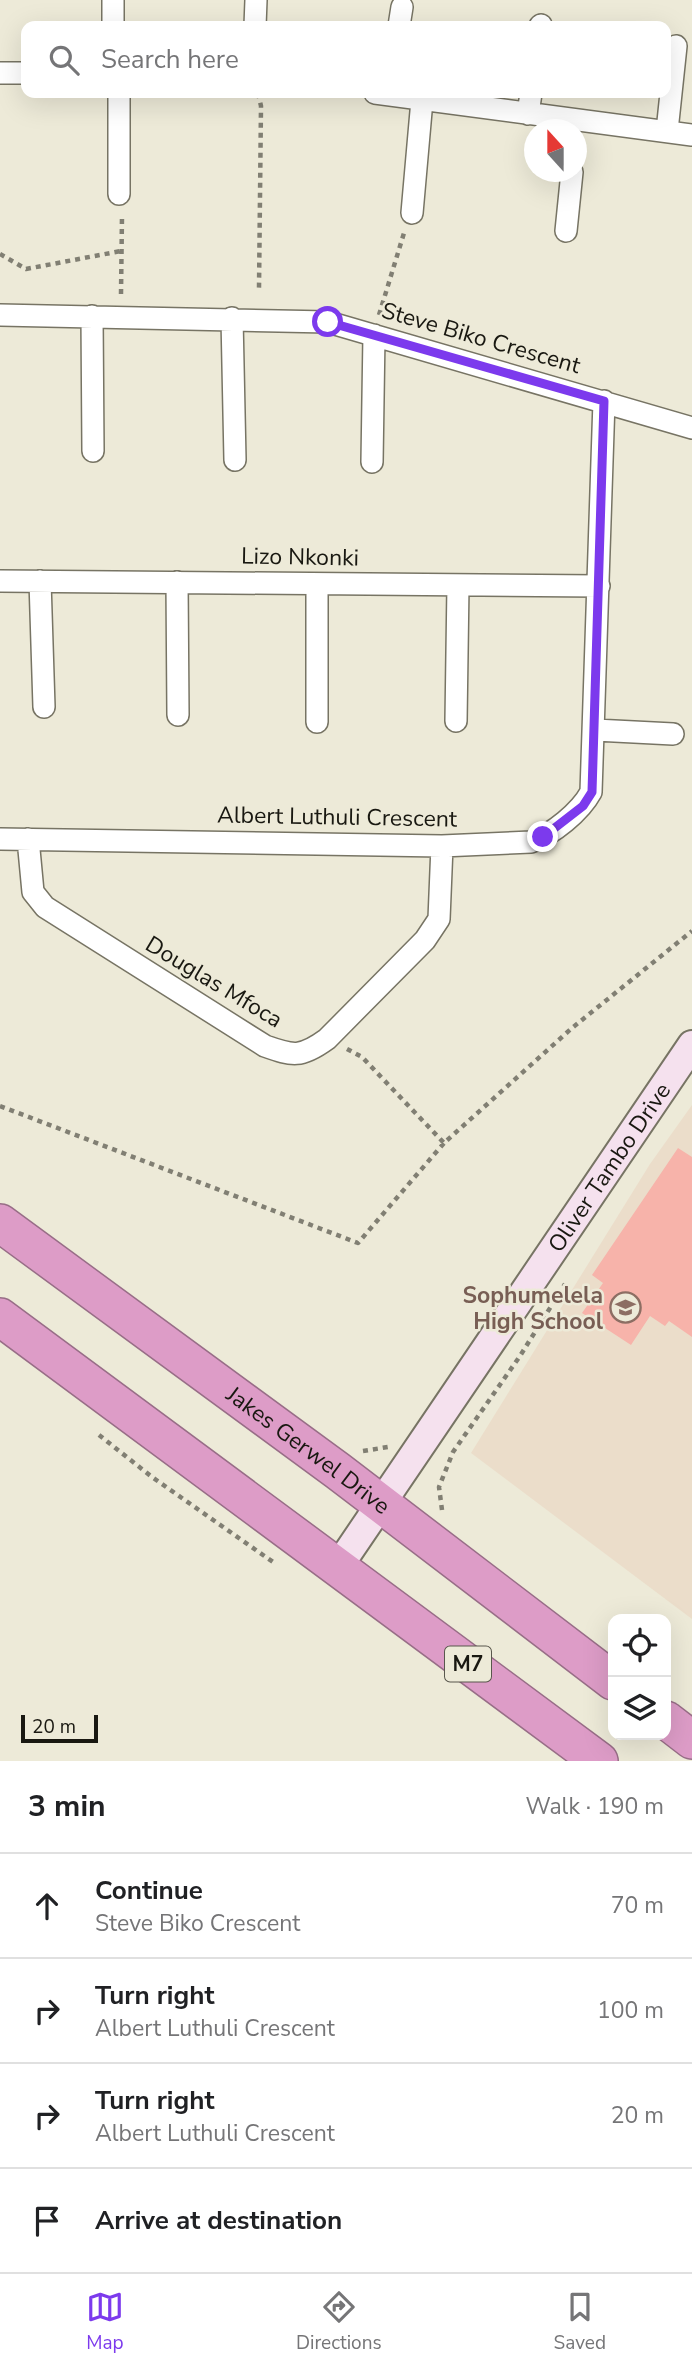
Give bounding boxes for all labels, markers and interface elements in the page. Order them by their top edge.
search box [21,21,671,98]
icon: search [45,41,83,79]
text: Search here [101,42,239,77]
north arrow [524,119,587,182]
street label: Steve Biko Crescent [378,295,585,381]
route start [312,306,343,337]
street label: Lizo Nkonki [241,540,359,574]
street label: Albert Luthuli Crescent [217,799,458,835]
route end [527,821,558,852]
street label: Douglas Mfoca [140,929,288,1035]
street label: Oliver Tambo Drive [541,1076,678,1258]
place label: Sophumelela High School [462,1280,604,1337]
school or university icon: Sophumelela High School [609,1291,643,1325]
street label: Jakes Gerwel Drive [219,1378,397,1521]
map controls [608,1614,671,1740]
button: locate [608,1614,671,1677]
road number: M7 [445,1646,491,1682]
button: layers [608,1677,671,1740]
scale bar [21,1712,98,1744]
text: 20 m [32,1714,76,1740]
text: 3 min [28,1786,106,1827]
text: Walk · 190 m [525,1791,664,1822]
text: Continue [95,1873,203,1908]
icon: ahead [28,1887,66,1925]
text: 70 m [611,1890,664,1921]
text: Steve Biko Crescent [95,1908,300,1939]
text: Turn right [95,1978,214,2013]
icon: right [28,1992,66,2030]
text: 100 m [597,1995,664,2026]
text: Albert Luthuli Crescent [95,2013,335,2044]
text: Turn right [95,2083,214,2118]
icon: right [28,2097,66,2135]
text: 20 m [611,2100,664,2131]
text: Albert Luthuli Crescent [95,2118,335,2149]
icon: arrive [28,2202,66,2240]
text: Arrive at destination [95,2203,342,2238]
tab: Map [86,2288,124,2356]
tab: Directions [296,2288,382,2356]
tab: Saved [554,2288,606,2356]

